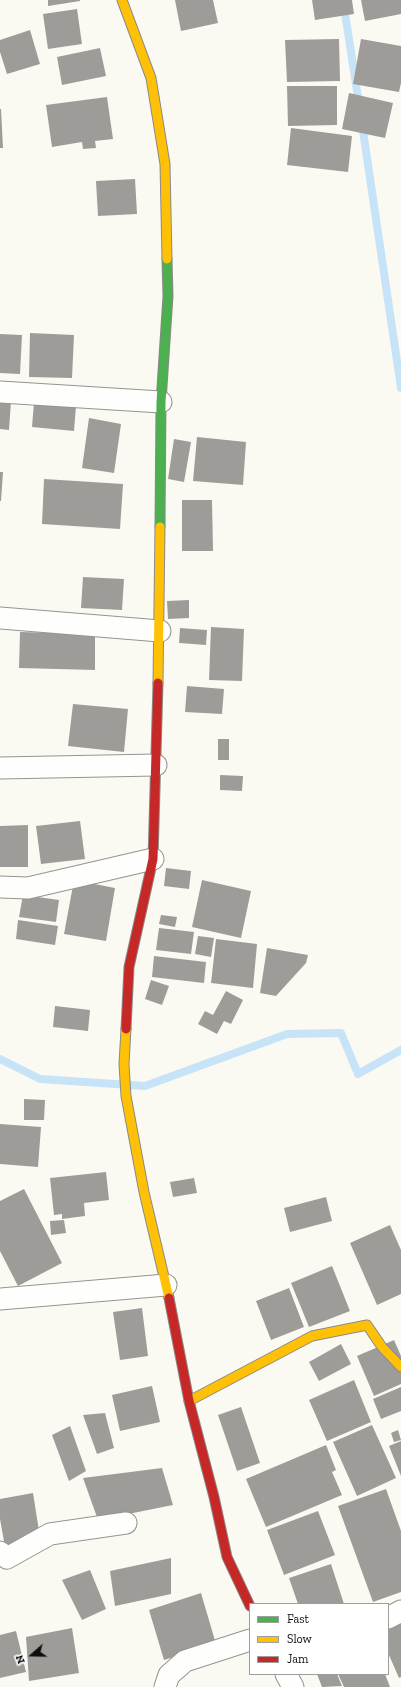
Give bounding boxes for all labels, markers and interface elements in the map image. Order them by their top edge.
legend [249,1603,389,1675]
text: Fast [287,1612,309,1626]
text: Slow [287,1632,312,1646]
north arrow [12,1635,52,1675]
text: Jam [287,1652,308,1666]
text: N [13,1653,28,1665]

